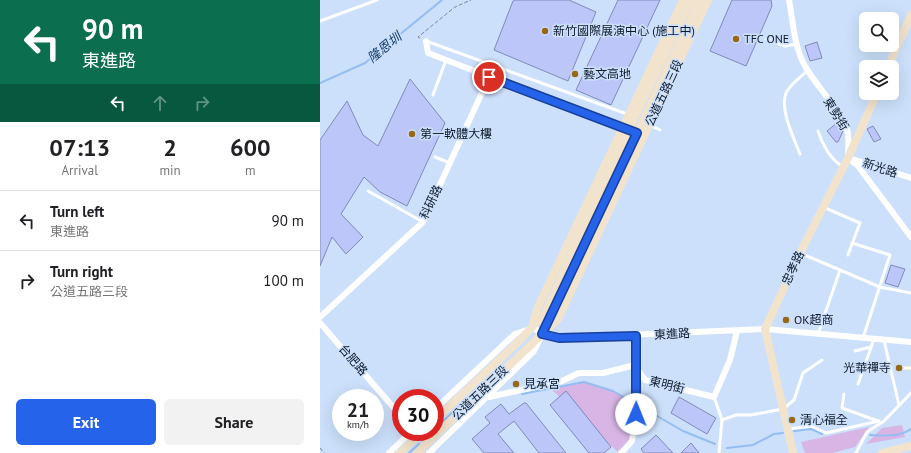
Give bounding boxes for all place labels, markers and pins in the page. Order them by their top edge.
place label: 新竹國際展演中心 (施工中) [553,23,695,38]
marker: 新竹國際展演中心 (施工中) [540,26,550,36]
place label: TFC ONE [744,31,789,46]
marker: TFC ONE [731,34,741,44]
pin [472,60,506,94]
place label: 藝文高地 [583,66,631,81]
marker: 藝文高地 [570,69,580,79]
place label: 第一軟體大樓 [420,126,492,141]
marker: 第一軟體大樓 [407,129,417,139]
place label: OK超商 [794,312,834,327]
marker: OK超商 [781,315,791,325]
place label: 光華禪寺 [843,360,891,375]
marker: 光華禪寺 [894,363,904,373]
place label: 見承宮 [524,376,560,391]
marker: 見承宮 [511,379,521,389]
place label: 清心福全 [800,412,848,427]
marker: 清心福全 [787,415,797,425]

